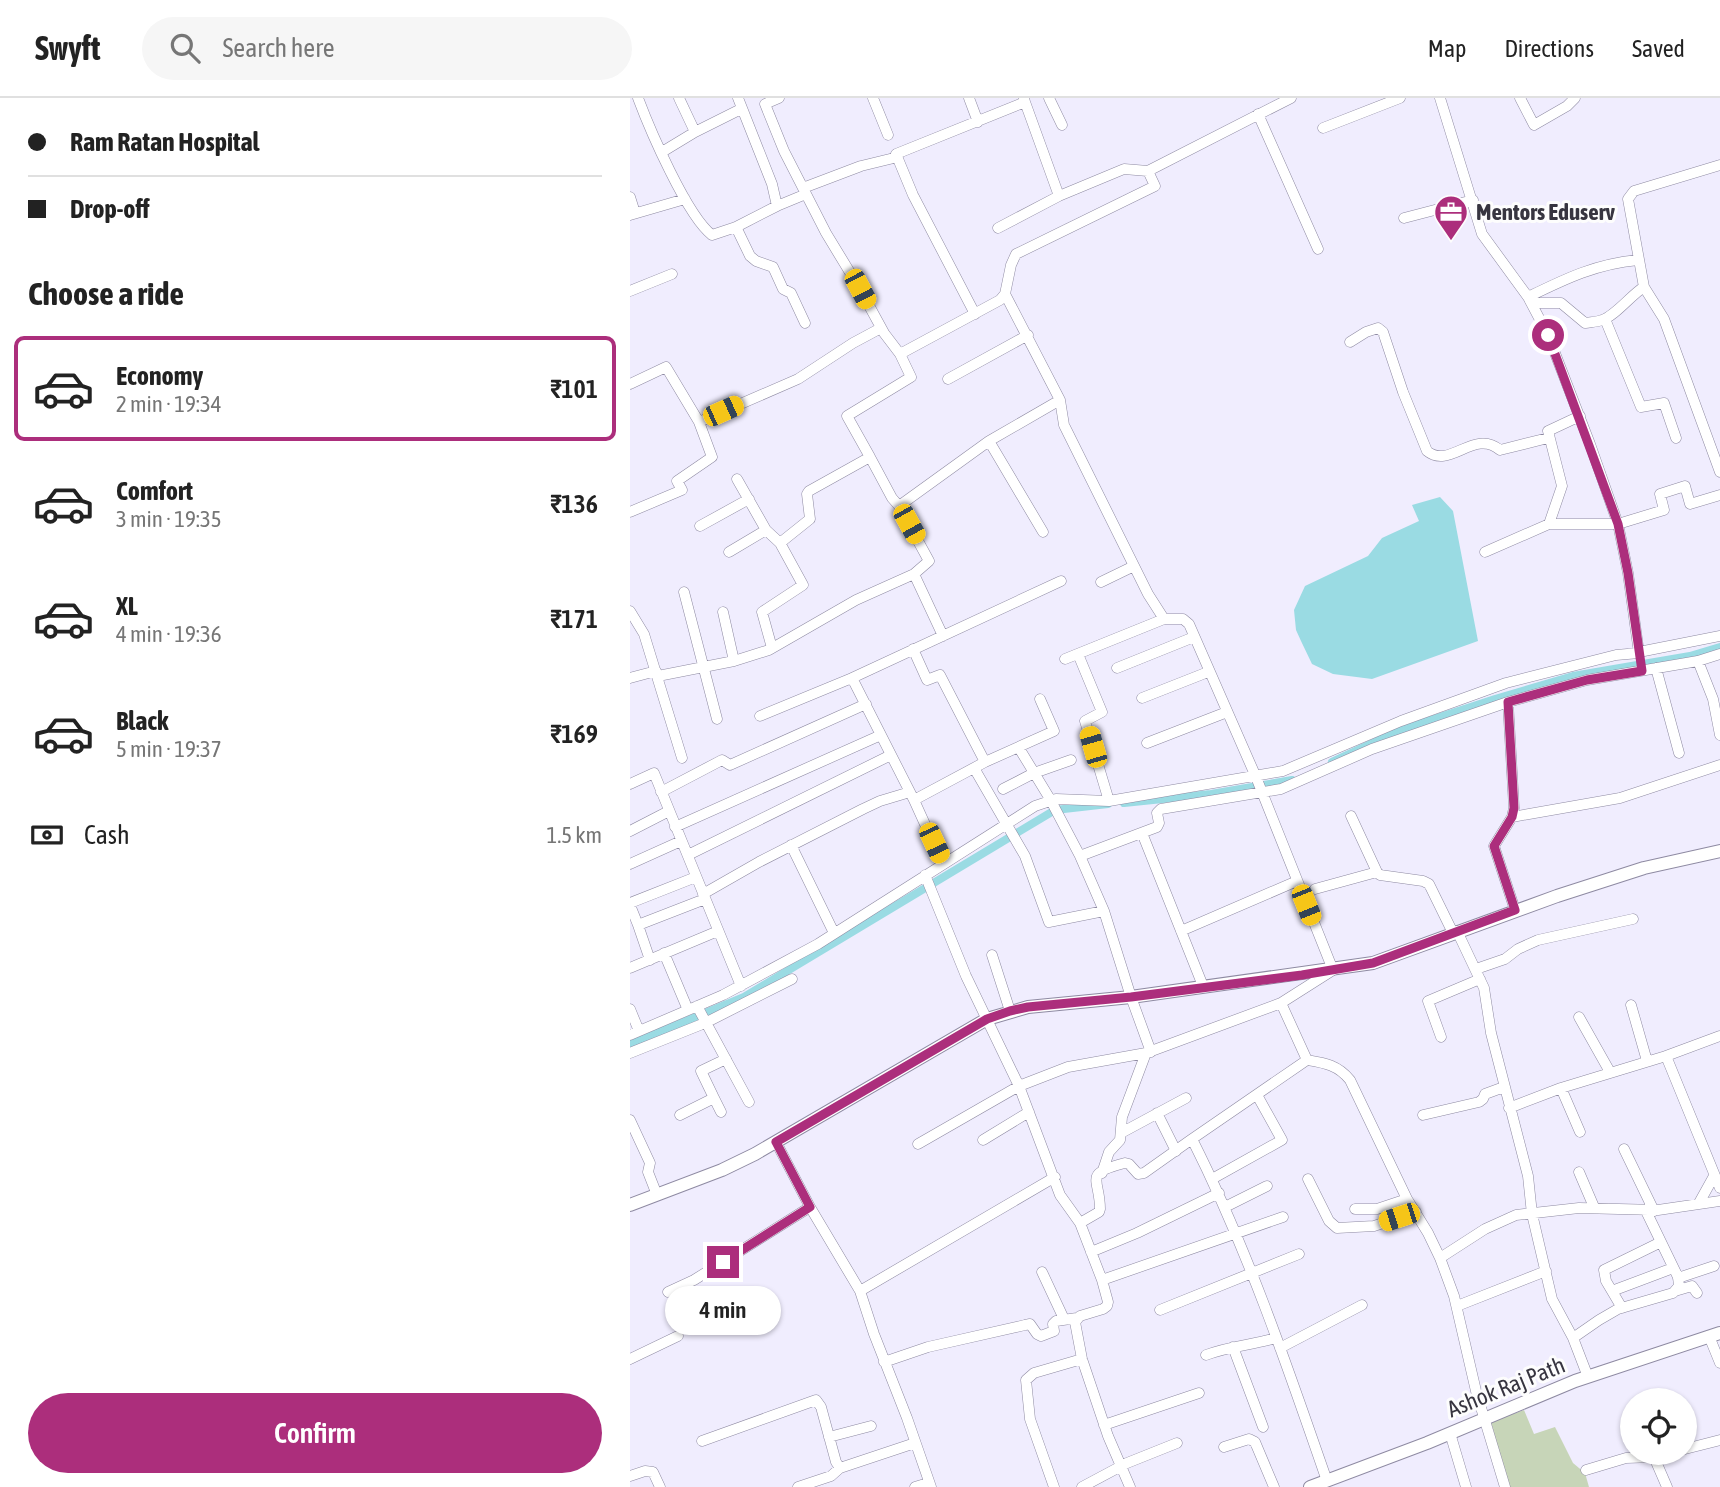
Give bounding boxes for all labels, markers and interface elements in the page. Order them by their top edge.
search box [142,17,632,80]
text: Swyft [35,29,100,67]
icon: search [166,29,204,67]
text: Search here [222,33,335,63]
text: Map [1428,35,1466,62]
text: Directions [1504,35,1594,62]
text: Saved [1632,35,1685,62]
text: Ram Ratan Hospital [70,127,260,157]
office icon: Mentors Eduserv [1432,193,1470,242]
text: Drop-off [70,194,150,224]
place label: Mentors Eduserv [1476,199,1615,225]
car [841,266,880,312]
text: Choose a ride [28,275,184,312]
route start [1532,319,1564,351]
icon: car [32,357,95,420]
text: Economy [116,361,203,391]
text: ₹101 [550,374,598,404]
text: 2 min · 19:34 [116,391,222,417]
car [700,393,747,429]
icon: car [32,472,95,535]
text: Comfort [116,476,193,506]
text: ₹136 [550,489,598,519]
car [890,501,929,547]
text: 3 min · 19:35 [116,506,222,532]
icon: car [32,587,95,650]
text: XL [116,591,138,621]
text: ₹171 [550,604,598,634]
text: 4 min · 19:36 [116,621,222,647]
icon: car [32,702,95,765]
text: Black [116,706,168,736]
text: ₹169 [550,719,598,749]
car [1078,724,1109,770]
text: 5 min · 19:37 [116,736,222,762]
icon: cash [28,816,66,854]
text: Cash [84,820,130,850]
car [916,820,953,866]
text: 1.5 km [546,822,602,848]
car [1289,882,1324,928]
car [1376,1201,1423,1233]
route end [707,1246,739,1278]
callout: 4 min [665,1286,781,1336]
text: 4 min [700,1297,746,1323]
street label: Ashok Raj Path [1443,1352,1569,1422]
map controls [1620,1388,1697,1465]
button: locate [1620,1388,1697,1465]
button: Confirm [28,1393,602,1473]

